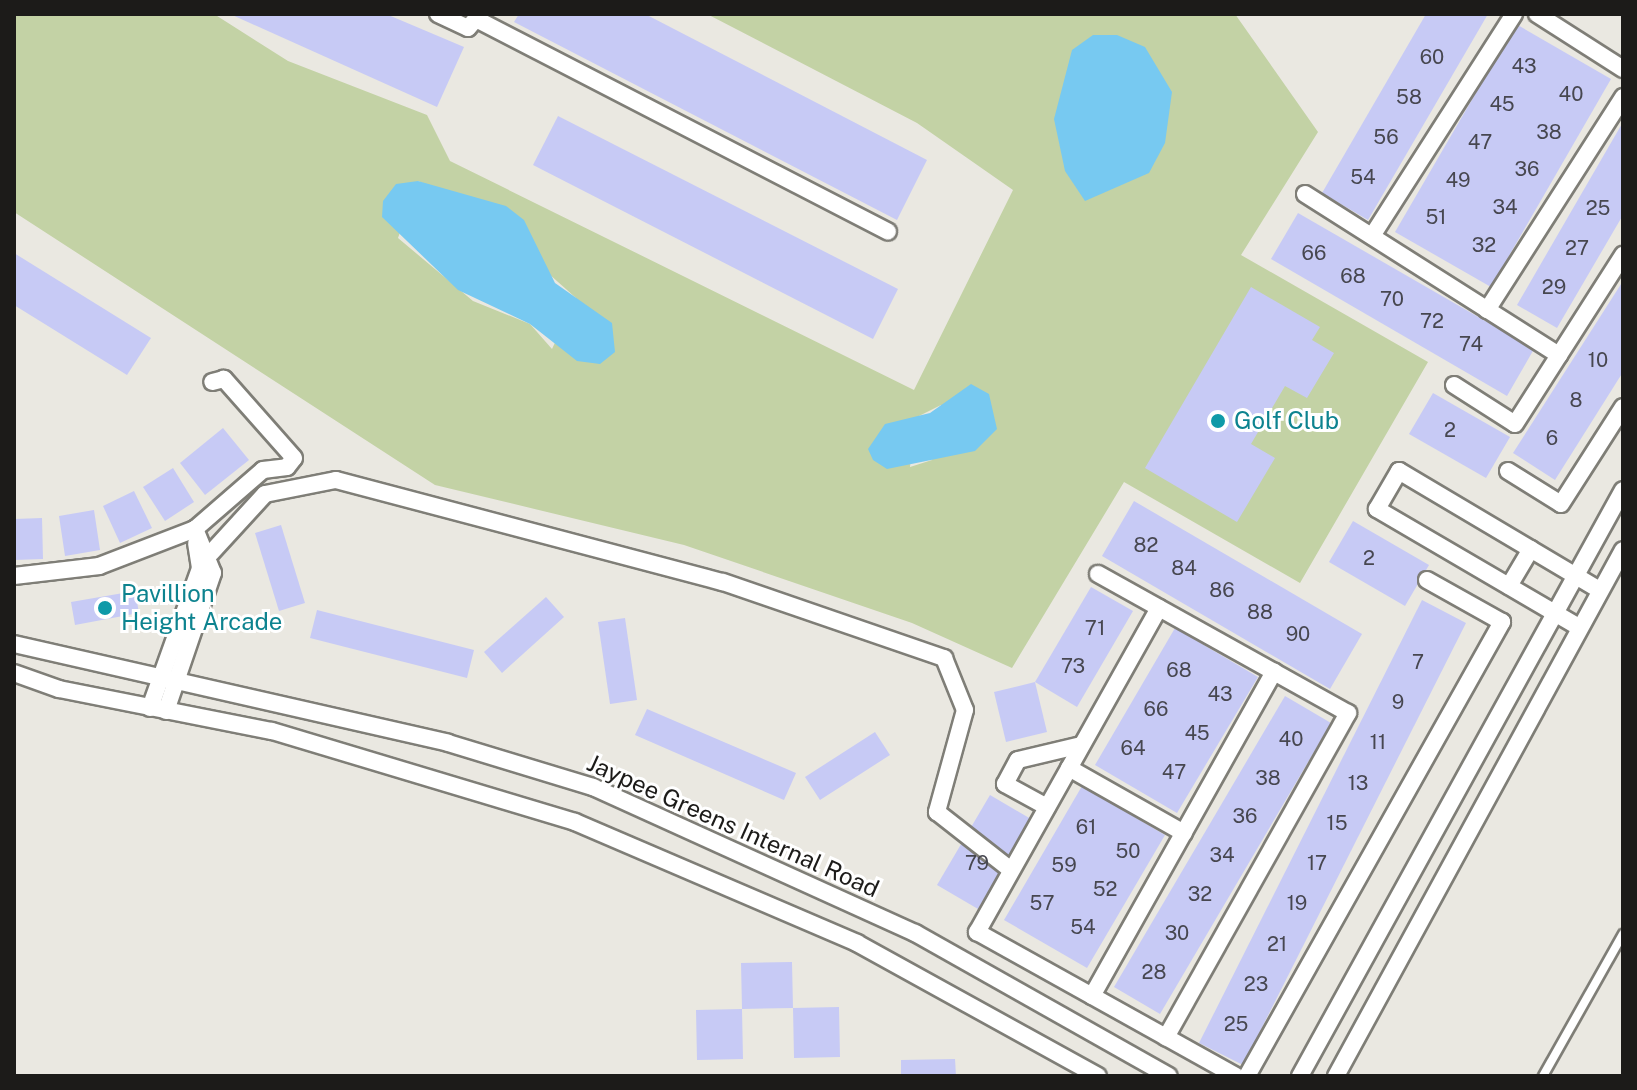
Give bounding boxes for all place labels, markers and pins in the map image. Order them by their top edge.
place label: Golf Club [1234,407,1339,435]
marker: Golf Club [1209,412,1227,430]
place label: Pavillion Height Arcade [121,580,282,636]
marker: Pavillion Height Arcade [96,599,114,617]

